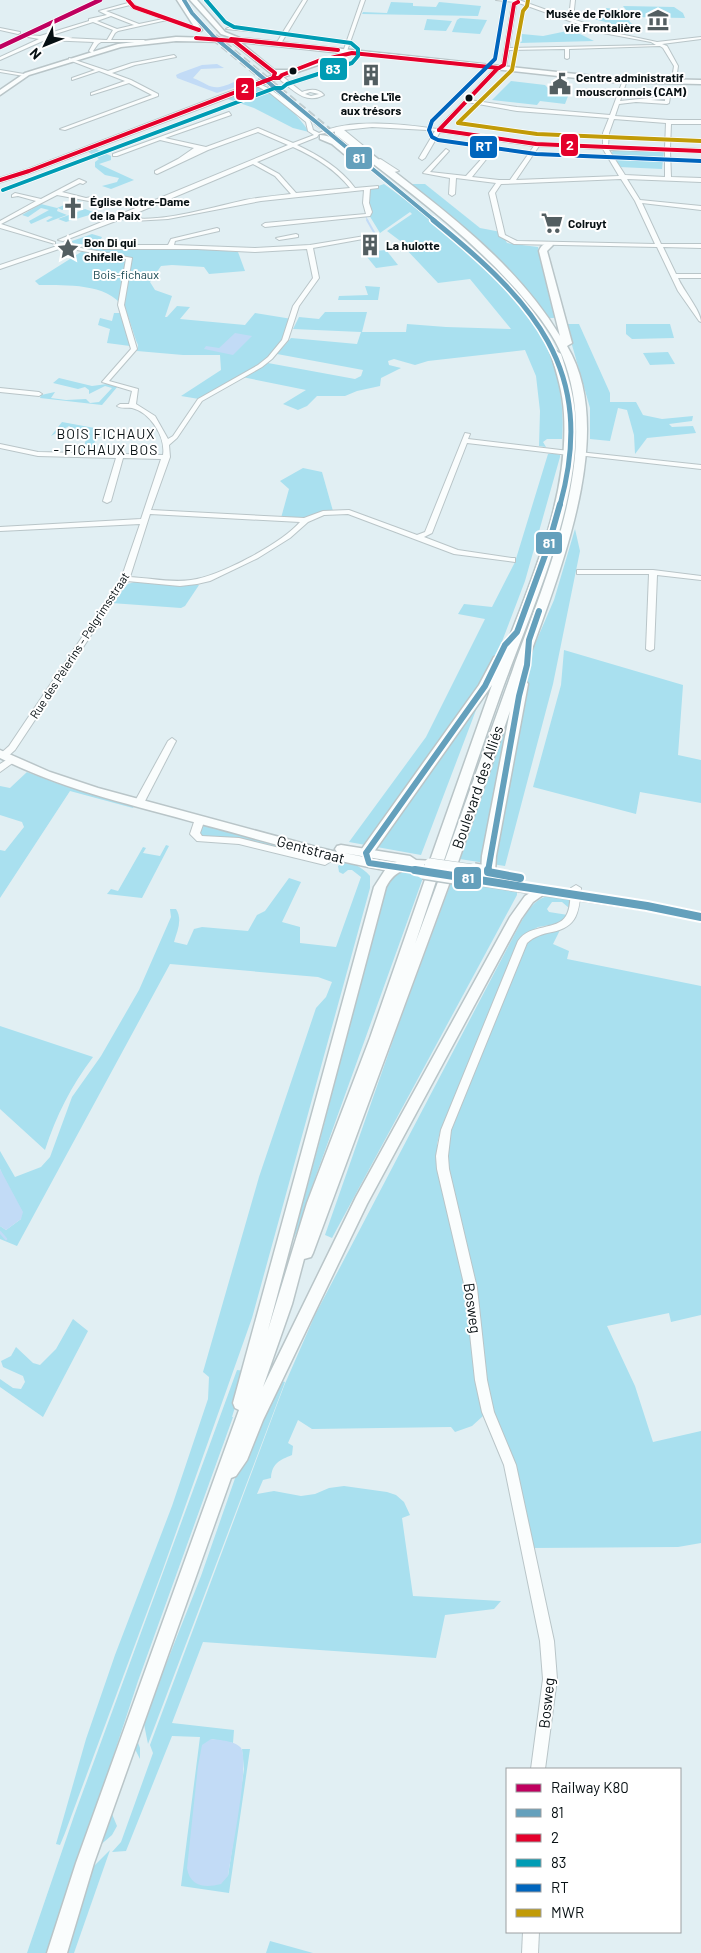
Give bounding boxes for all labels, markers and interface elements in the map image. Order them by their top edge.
place label: Musée de Folklore vie Frontalière [546,6,641,34]
museum icon: Musée de Folklore vie Frontalière [645,7,671,33]
north arrow [20,20,70,70]
text: N [26,45,45,63]
line badge: 83 [319,57,348,81]
text: 83 [325,60,341,77]
building icon: Crèche L'île aux trésors [358,62,384,88]
unlabelled marker [288,66,298,76]
place label: Centre administratif mouscronnois (CAM) [576,70,687,98]
public building icon: Centre administratif mouscronnois (CAM) [547,71,573,97]
line badge: 2 [235,77,255,101]
text: 2 [241,79,249,96]
place label: Crèche L'île aux trésors [341,89,402,117]
unlabelled marker [464,93,474,103]
line badge: 2 [560,133,579,157]
line badge: RT [469,135,498,159]
text: 2 [566,136,574,153]
text: RT [476,137,492,154]
line badge: 81 [345,146,373,170]
text: 81 [353,149,365,166]
place label: Église Notre-Dame de la Paix [90,194,190,222]
church icon: Église Notre-Dame de la Paix [60,195,86,221]
supermarket icon: Colruyt [539,210,565,236]
place label: Colruyt [568,216,607,230]
building icon: La hulotte [357,232,383,258]
place label: Bon Di qui chifelle [84,235,136,263]
place icon: Bon Di qui chifelle [55,236,81,262]
place label: La hulotte [386,238,440,252]
park label: Bois-fichaux [93,267,159,281]
district label: BOIS FICHAUX - FICHAUX BOS [54,425,158,458]
line badge: 81 [535,531,563,555]
text: 81 [543,534,555,551]
street label: Rue des Pèlerins - Pelgrimsstraat [26,569,132,721]
street label: Boulevard des Alliés [447,723,507,851]
street label: Gentstraat [275,831,347,867]
line badge: 81 [453,866,482,890]
text: 81 [462,869,474,886]
street label: Bosweg [461,1282,485,1334]
street label: Bosweg [534,1677,558,1729]
legend [506,1768,681,1933]
text: Railway K80 [551,1778,629,1796]
text: 81 [551,1803,564,1821]
text: 2 [551,1828,559,1846]
text: 83 [551,1853,567,1871]
text: RT [551,1878,569,1896]
text: MWR [551,1903,584,1921]

